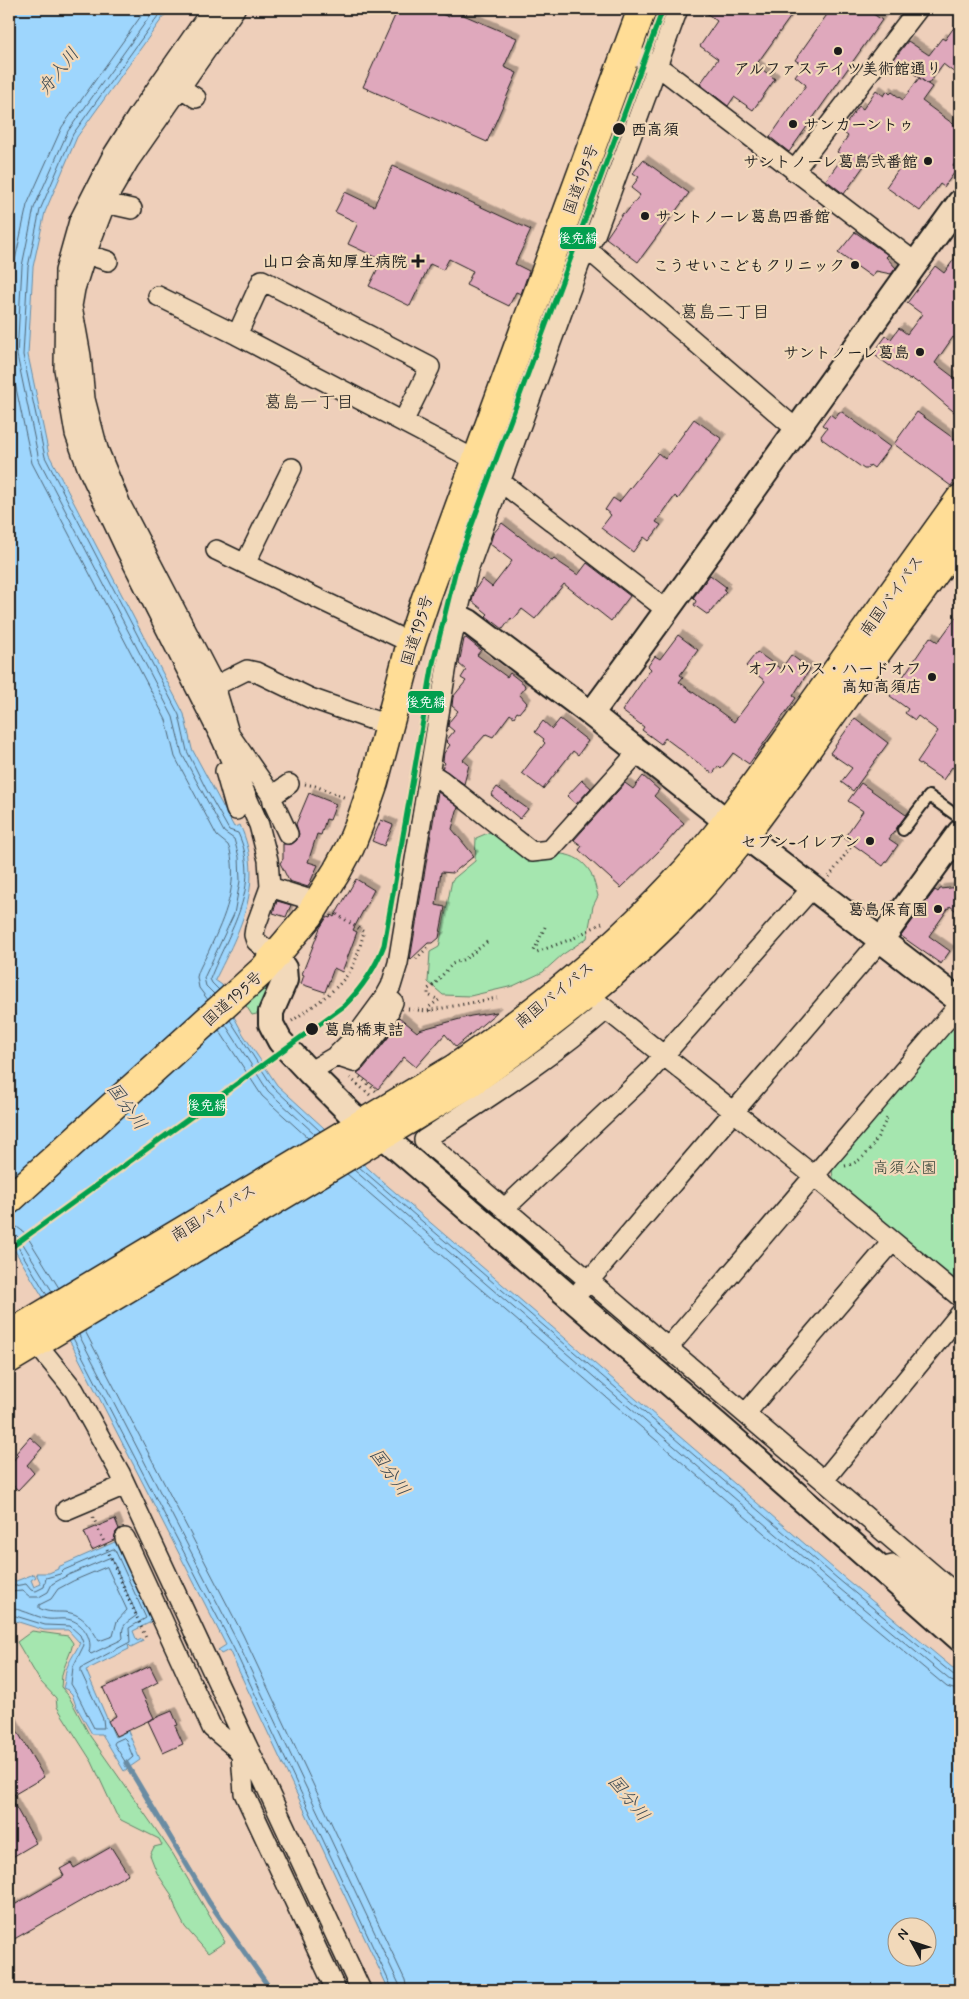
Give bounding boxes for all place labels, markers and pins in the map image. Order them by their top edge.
marker: アルファステイツ美術館通り [832,45,844,57]
place label: アルファステイツ美術館通り [734,59,942,80]
place label: サンカーントゥ [803,115,914,136]
marker: サンカーントゥ [787,118,799,130]
place label: 西高須 [631,120,679,141]
marker: 西高須 [611,121,627,137]
place label: サントノーレ葛島弐番館 [743,152,918,173]
marker: サントノーレ葛島弐番館 [922,155,934,167]
place label: サントノーレ葛島四番館 [655,207,830,228]
marker: サントノーレ葛島四番館 [639,210,651,222]
place label: 山口会高知厚生病院 [263,252,407,273]
marker: 山口会高知厚生病院 [411,254,425,268]
place label: こうせいこどもクリニック [653,256,845,277]
marker: こうせいこどもクリニック [849,259,861,271]
place label: サントノーレ葛島 [783,343,910,364]
marker: サントノーレ葛島 [914,346,926,358]
place label: オフハウス・ハードオフ 高知高須店 [747,659,922,698]
marker: オフハウス・ハードオフ 高知高須店 [926,671,938,683]
place label: セブン-イレブン [741,832,860,853]
marker: セブン-イレブン [864,835,876,847]
place label: 葛島保育園 [848,900,928,921]
marker: 葛島保育園 [932,903,944,915]
place label: 葛島橋東詰 [324,1020,404,1041]
marker: 葛島橋東詰 [304,1021,320,1037]

